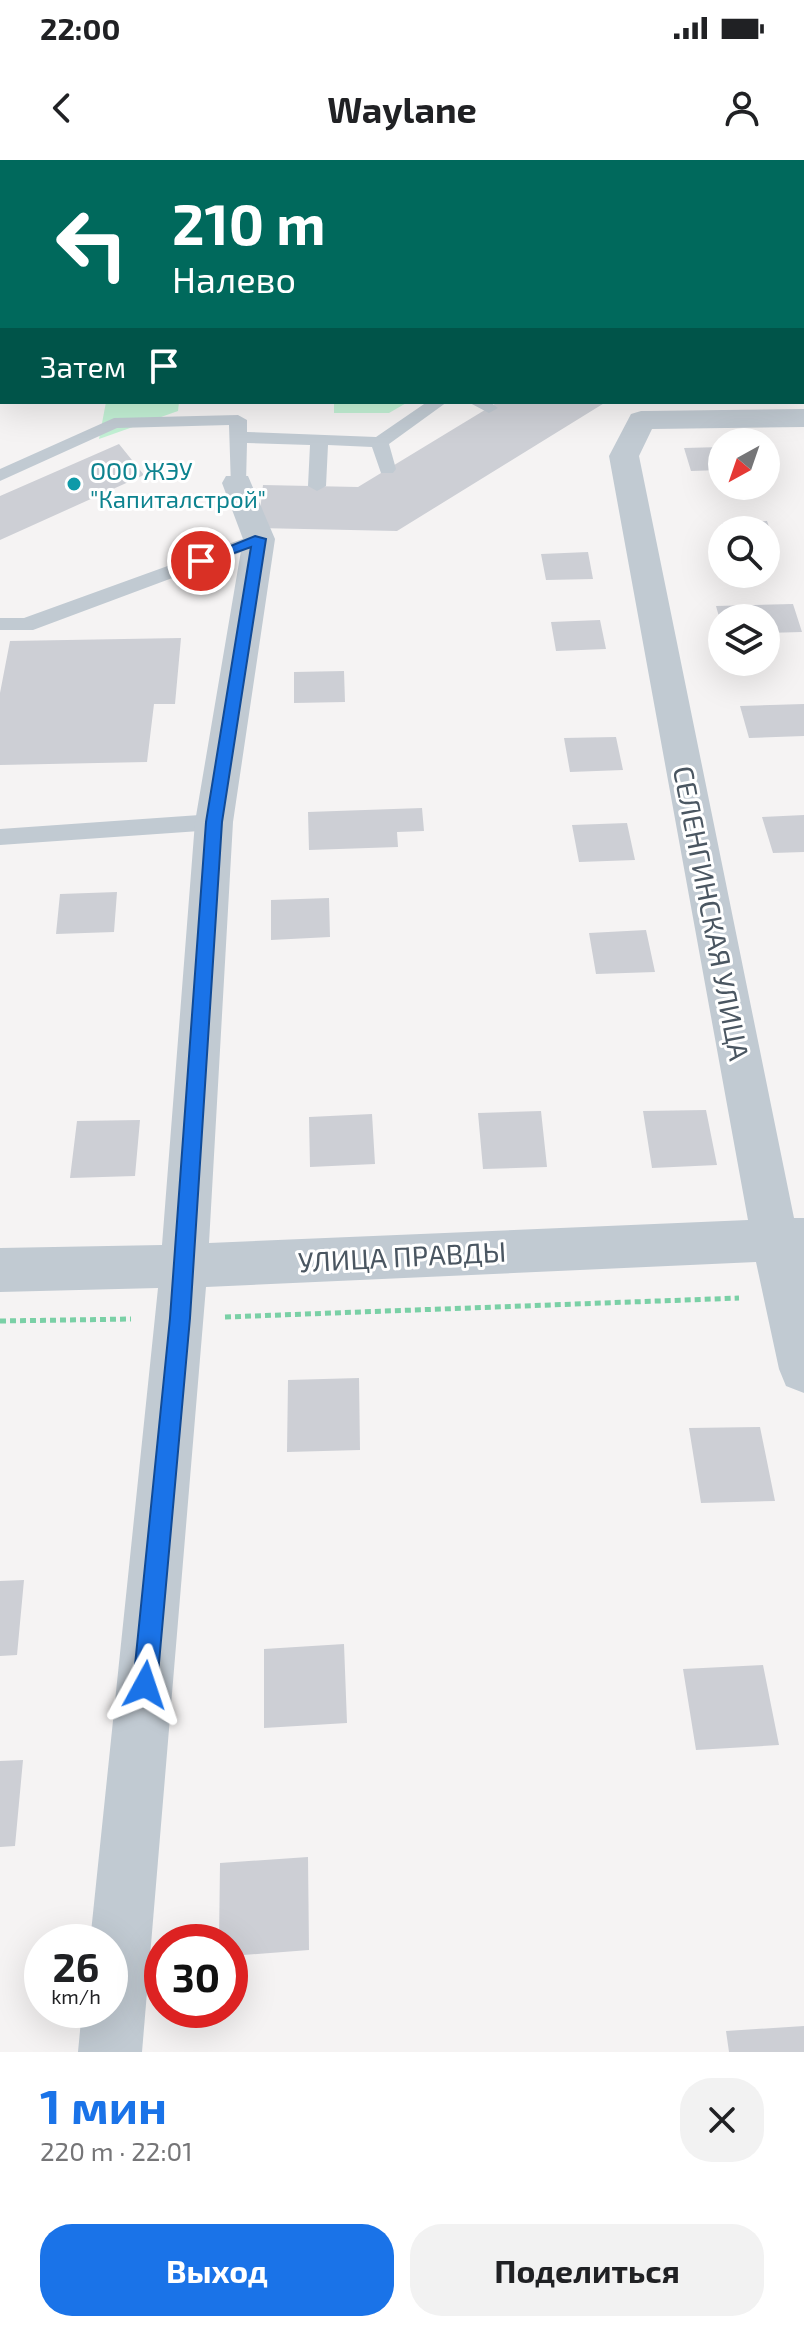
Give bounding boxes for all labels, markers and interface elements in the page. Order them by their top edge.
text: 22:00 [40,10,120,46]
icon: back [40,86,84,130]
icon: person [720,86,764,130]
text: Waylane [327,87,477,130]
text: 210 m [172,189,326,256]
icon: left [40,192,144,296]
text: Налево [172,257,296,300]
icon: arrive [142,344,186,388]
text: Затем [40,348,126,384]
north arrow [708,428,780,500]
map controls [708,428,780,676]
place label: ООО ЖЭУ "Капиталстрой" [90,456,266,513]
marker: ООО ЖЭУ "Капиталстрой" [65,475,83,493]
button: search [708,516,780,588]
pin [167,527,235,595]
icon: arrive [179,539,223,583]
button: layers [708,604,780,676]
street label: СЕЛЕНГИНСКАЯ УЛИЦА [667,763,757,1064]
street label: УЛИЦА ПРАВДЫ [297,1234,507,1278]
position arrow [103,1643,187,1727]
speed limit sign: 30 [144,1924,248,2028]
text: 26 [53,1942,99,1990]
text: km/h [51,1984,101,2008]
text: 1 мин [40,2076,167,2134]
button: close [680,2078,764,2162]
text: 220 m · 22:01 [40,2135,193,2166]
button: Выход [40,2224,394,2316]
button: Поделиться [410,2224,764,2316]

